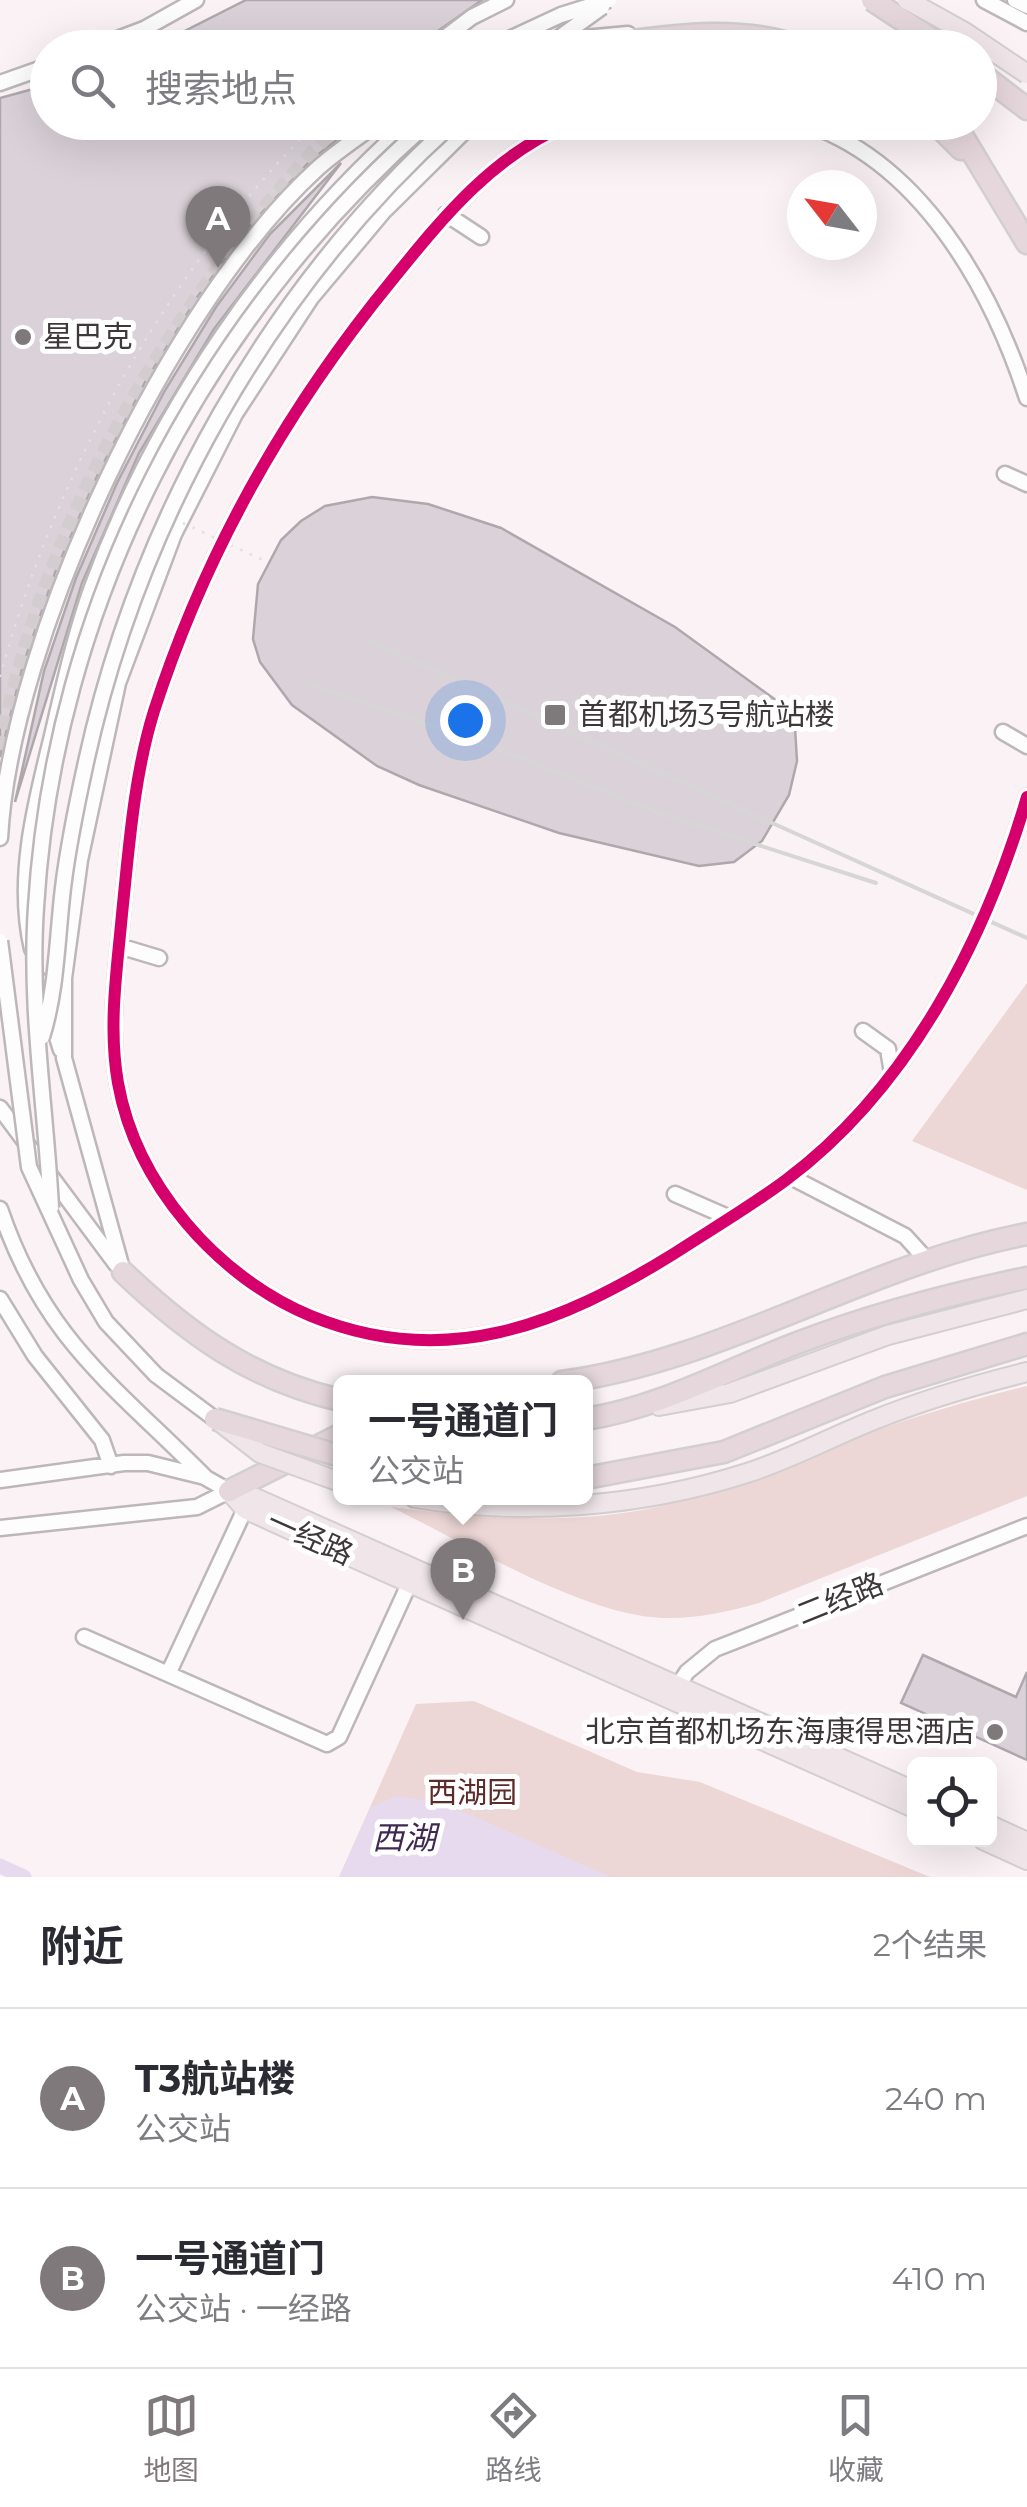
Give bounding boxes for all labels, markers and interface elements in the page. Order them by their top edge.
search box [30,30,997,140]
icon: search [65,58,120,113]
text: 搜索地点 [145,65,297,112]
north arrow [787,170,877,260]
pin: A [186,186,250,268]
place label: 星巴克 [43,318,133,355]
marker: 星巴克 [12,326,34,348]
your location [440,695,491,746]
place label: 首都机场3号航站楼 [578,696,835,733]
marker: 首都机场3号航站楼 [542,702,568,728]
popup [333,1375,593,1505]
text: 一号通道门 [368,1397,558,1444]
text: 公交站 [368,1451,464,1490]
street label: 一经路 [262,1502,359,1573]
pin: B [430,1538,496,1620]
street label: 二经路 [791,1565,888,1633]
place label: 北京首都机场东海康得思酒店 [585,1713,975,1750]
marker: 北京首都机场东海康得思酒店 [984,1721,1006,1743]
map controls [907,1757,997,1847]
button: locate [907,1757,997,1847]
park label: 西湖园 [427,1774,517,1811]
water label: 西湖 [372,1818,441,1857]
text: 附近 [40,1920,124,1972]
text: 2个结果 [873,1925,987,1964]
text: T3航站楼 [135,2055,295,2102]
text: A [60,2079,85,2118]
text: 240 m [885,2079,987,2118]
text: 公交站 [135,2109,231,2148]
text: 一号通道门 [135,2235,325,2282]
text: B [60,2259,85,2298]
text: 410 m [892,2259,987,2298]
text: 公交站 · 一经路 [135,2289,352,2328]
tab: 地图 [143,2388,199,2488]
tab: 路线 [485,2388,542,2488]
tab: 收藏 [828,2388,884,2488]

